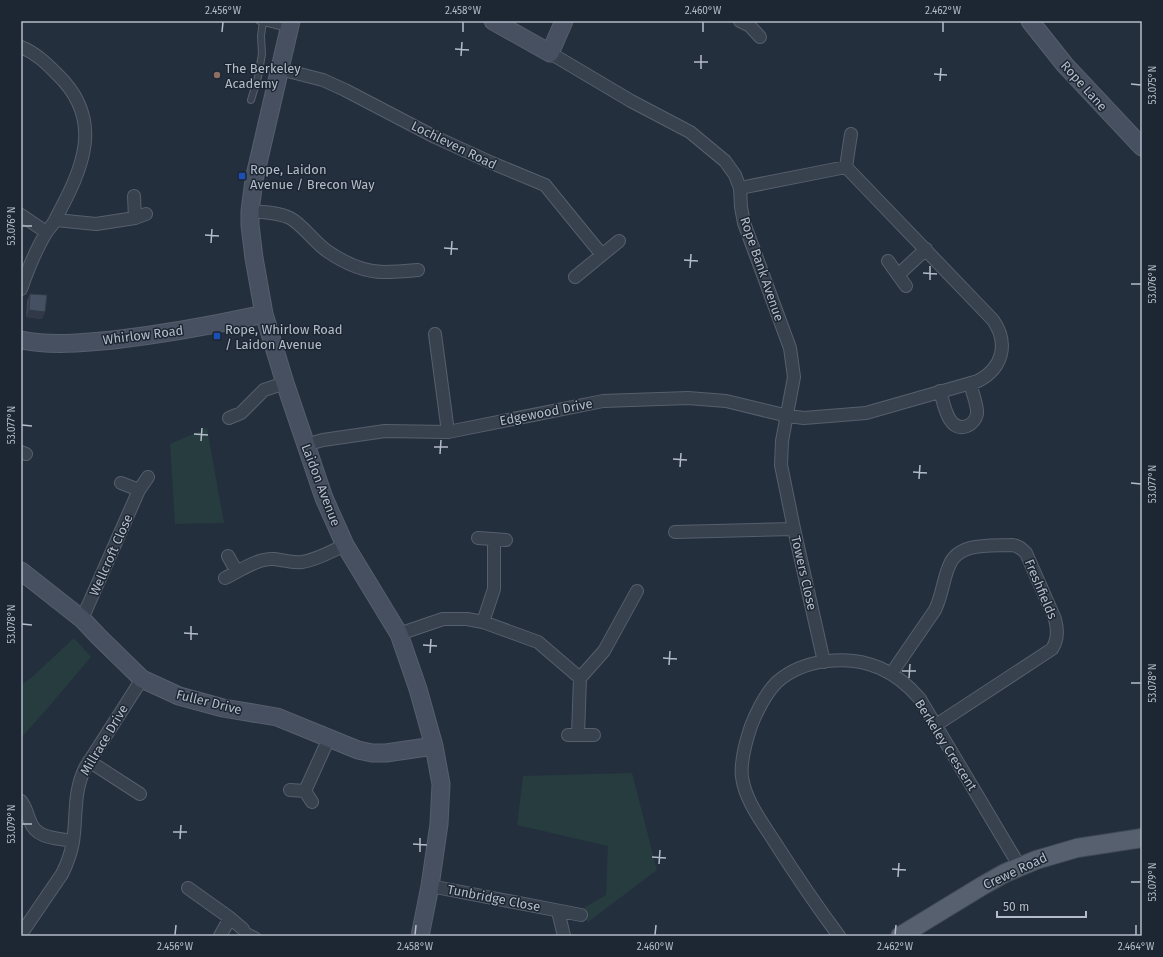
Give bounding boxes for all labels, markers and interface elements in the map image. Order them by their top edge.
text: 2.456°W [205,5,242,17]
text: 2.458°W [445,5,482,17]
text: 2.460°W [685,5,722,17]
text: 2.462°W [925,5,962,17]
street label: Rope Lane [1058,58,1110,114]
place label: The Berkeley Academy [225,61,301,91]
text: 53.075°N [1147,66,1159,104]
marker: The Berkeley Academy [212,70,222,80]
street label: Lochleven Road [409,118,499,172]
place label: Rope, Laidon Avenue / Brecon Way [250,162,375,192]
marker: Rope, Laidon Avenue / Brecon Way [237,171,247,181]
text: 53.076°N [6,206,18,246]
street label: Rope Bank Avenue [737,215,787,323]
text: 53.076°N [1147,264,1159,304]
place label: Rope, Whirlow Road / Laidon Avenue [225,322,343,352]
street label: Whirlow Road [102,323,184,347]
marker: Rope, Whirlow Road / Laidon Avenue [212,331,222,341]
street label: Edgewood Drive [498,396,594,428]
text: 53.077°N [6,406,18,444]
street label: Laidon Avenue [298,442,344,528]
text: 53.077°N [1147,465,1159,503]
street label: Wellcroft Close [86,512,136,598]
street label: Towers Close [788,534,820,612]
street label: Freshfields [1022,557,1060,621]
text: 53.078°N [6,604,18,644]
text: 53.078°N [1147,663,1159,703]
street label: Fuller Drive [175,687,243,717]
street label: Berkeley Crescent [912,697,980,794]
street label: Millrace Drive [77,702,131,778]
text: 53.079°N [6,804,18,844]
street label: Crewe Road [981,850,1049,892]
text: 53.079°N [1147,862,1159,902]
street label: Tunbridge Close [446,882,542,914]
scale bar [997,893,1086,919]
text: 50 m [1003,900,1029,914]
text: 2.456°W [157,941,194,953]
text: 2.458°W [397,941,434,953]
text: 2.460°W [637,941,674,953]
text: 2.462°W [877,941,914,953]
text: 2.464°W [1118,941,1155,953]

